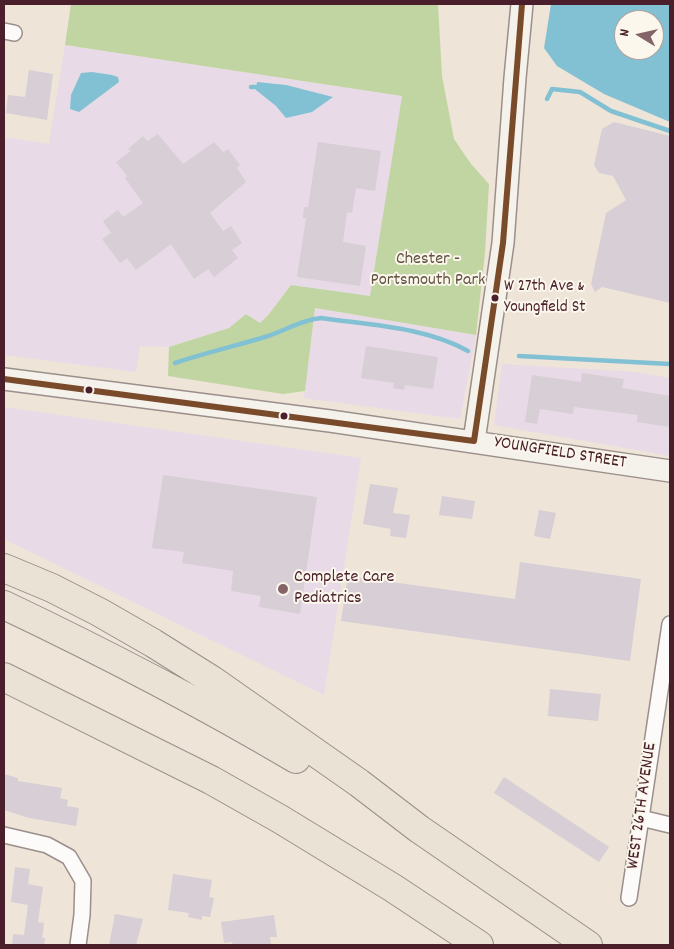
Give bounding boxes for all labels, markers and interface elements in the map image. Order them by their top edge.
north arrow [614,10,664,60]
text: N [615,28,636,38]
park label: Chester - Portsmouth Park [371,250,485,292]
place label: W 27th Ave & Youngfield St [504,278,585,318]
marker: W 27th Ave & Youngfield St [490,293,500,303]
unlabelled marker [84,385,94,395]
unlabelled marker [279,411,289,421]
street label: YOUNGFIELD STREET [492,433,628,475]
place label: Complete Care Pediatrics [294,568,394,610]
marker: Complete Care Pediatrics [276,582,290,596]
street label: WEST 26TH AVENUE [623,741,663,871]

